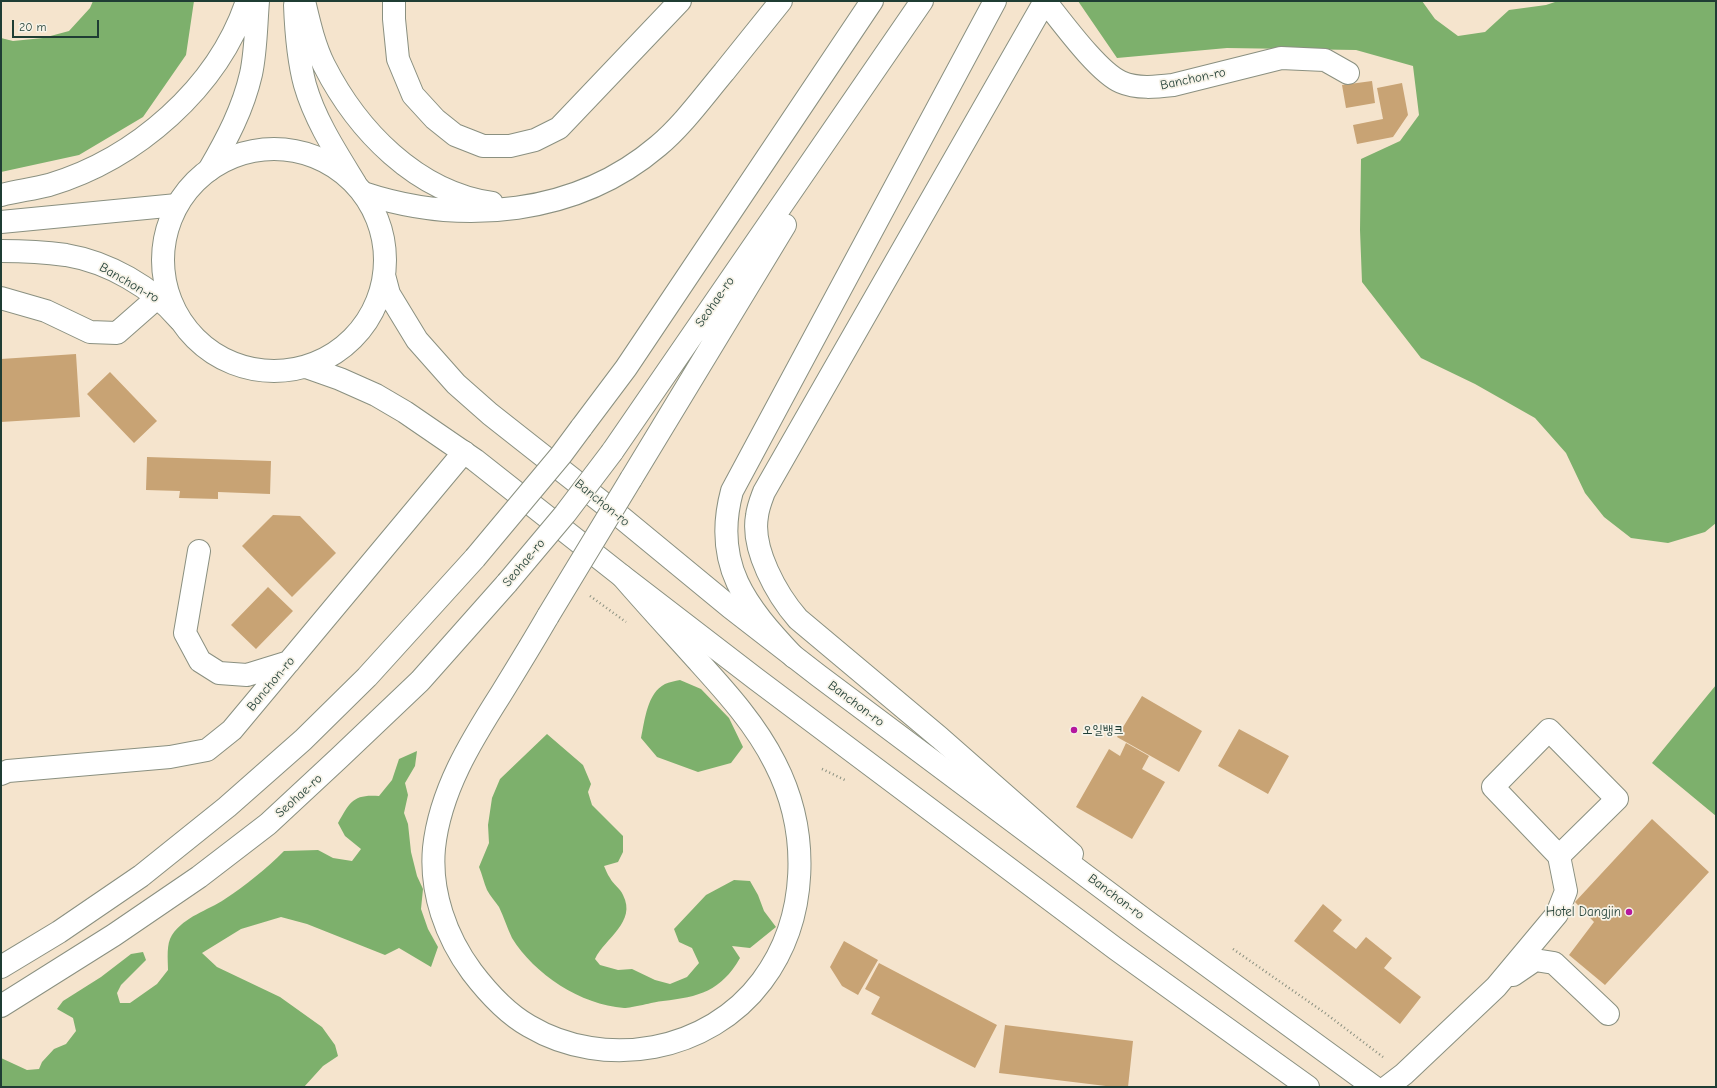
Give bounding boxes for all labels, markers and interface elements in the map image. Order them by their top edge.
scale bar [14,12,101,38]
text: 20 m [19,20,47,34]
street label: Banchon-ro [1159,64,1227,94]
street label: Banchon-ro [96,260,162,306]
street label: Seohae-ro [692,274,738,330]
street label: Banchon-ro [571,476,633,530]
street label: Seohae-ro [499,536,549,590]
street label: Banchon-ro [244,654,298,714]
street label: Banchon-ro [825,678,887,730]
place label: 오일뱅크 [1082,722,1124,738]
marker: 오일뱅크 [1069,725,1079,735]
street label: Seohae-ro [272,771,326,821]
street label: Banchon-ro [1085,871,1147,923]
place label: Hotel Dangjin [1546,904,1621,920]
marker: Hotel Dangjin [1624,907,1634,917]

